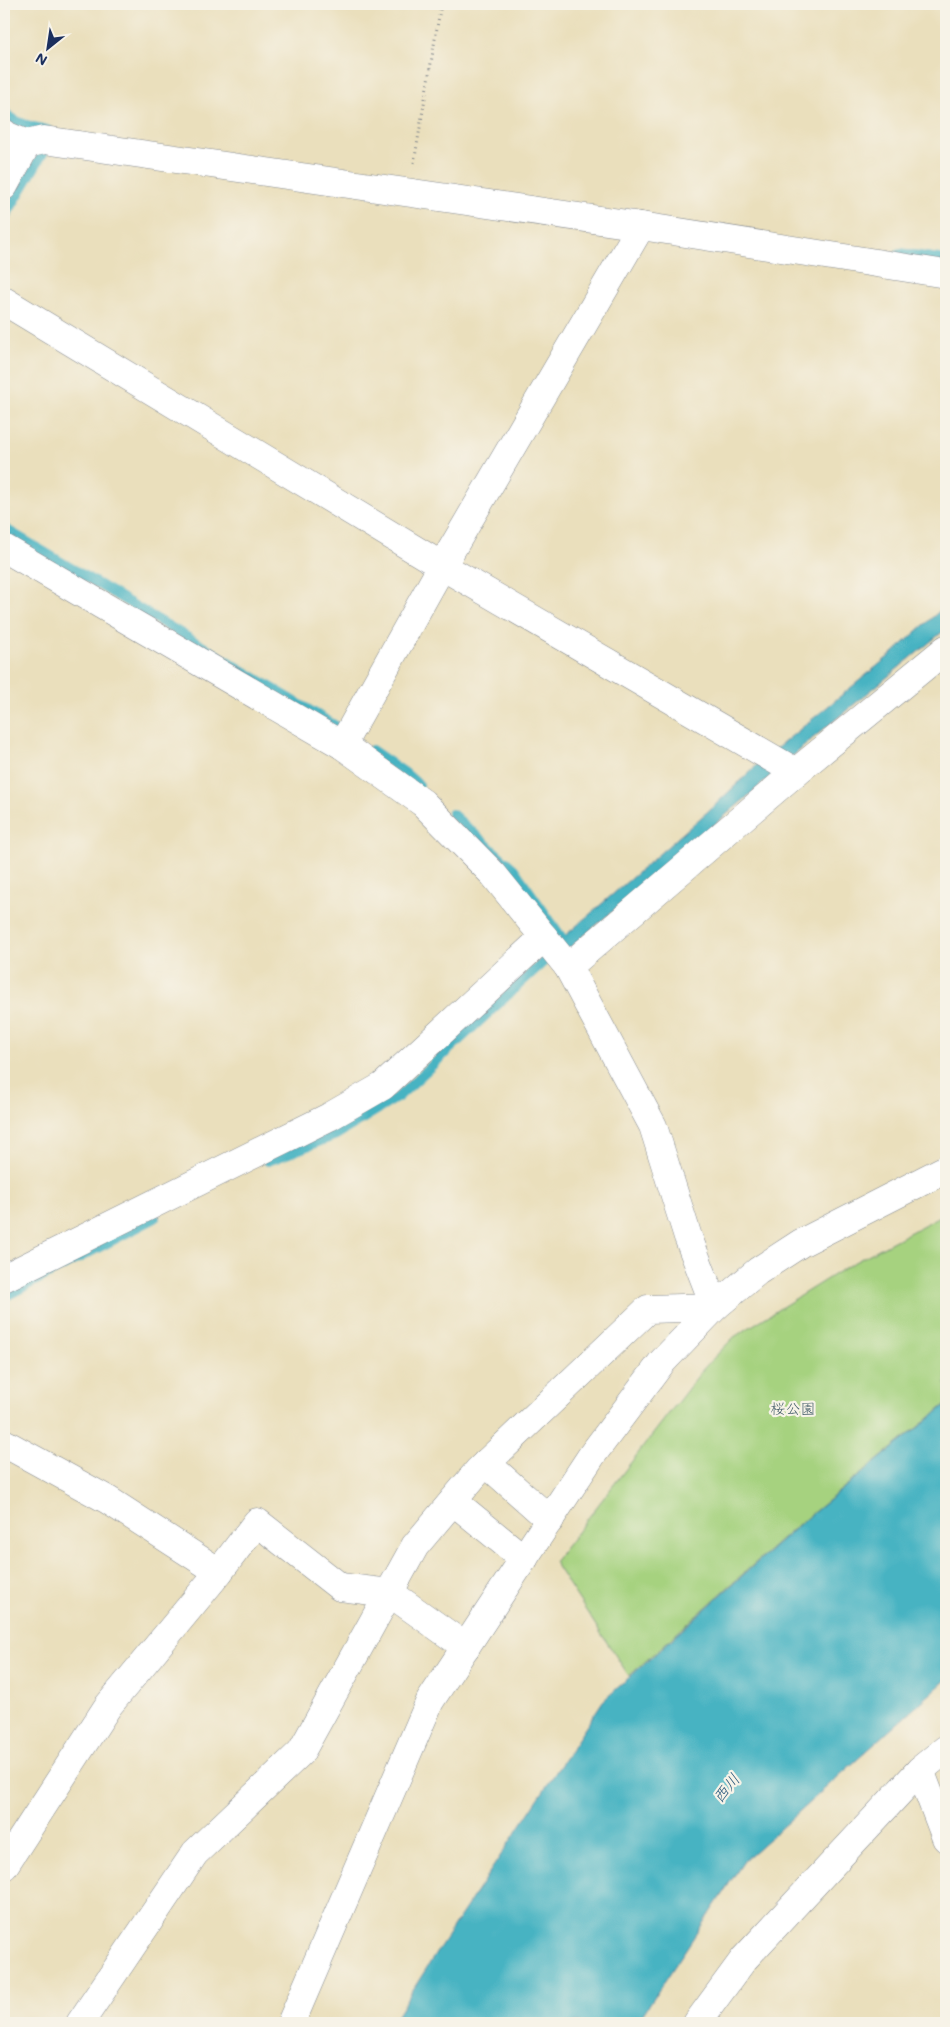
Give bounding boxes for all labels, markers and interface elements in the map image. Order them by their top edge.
north arrow [22,22,72,72]
text: N [32,49,51,71]
park label: 桜公園 [770,1398,816,1418]
water label: 西川 [707,1769,744,1807]

